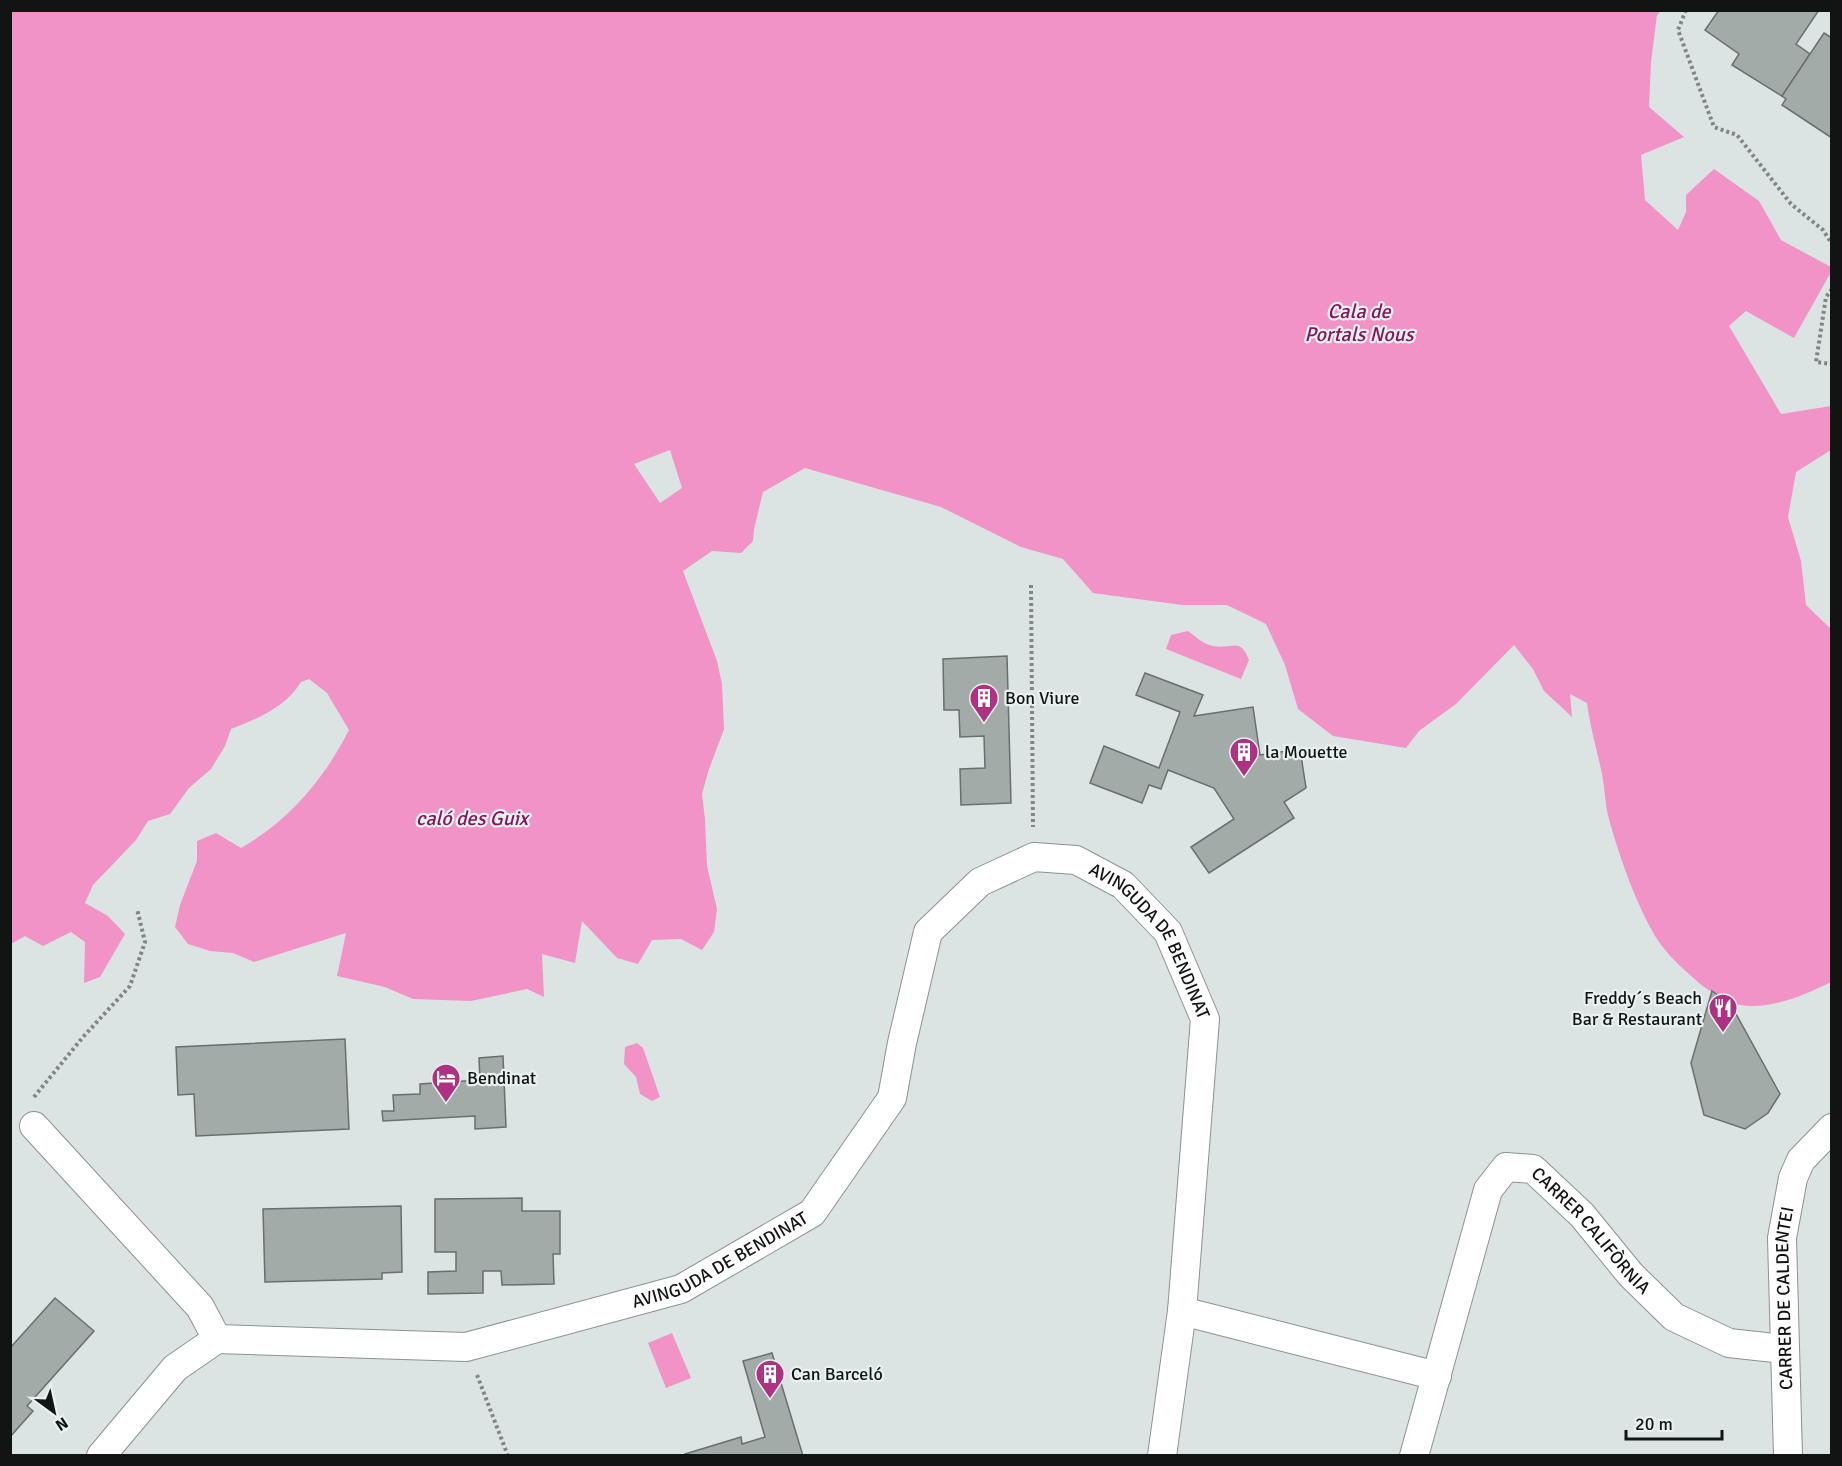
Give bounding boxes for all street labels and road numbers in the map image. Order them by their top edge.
street label: AVINGUDA DE BENDINAT [1085,858,1215,1022]
street label: CARRER CALIFÒRNIA [1527,1162,1655,1299]
street label: CARRER DE CALDENTEI [1770,1205,1799,1390]
street label: AVINGUDA DE BENDINAT [629,1207,812,1313]

